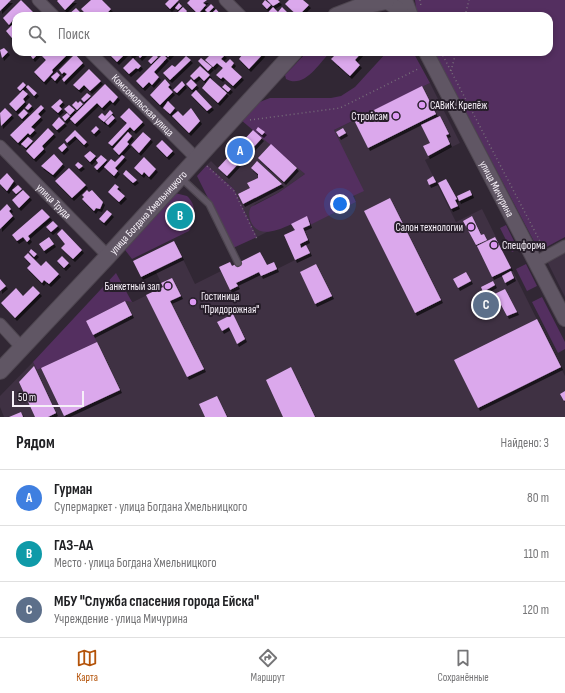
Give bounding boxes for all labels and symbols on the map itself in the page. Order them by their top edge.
street label: Комсомольская улица [109,71,177,139]
place label: САВиК. Крепёж [430,99,487,112]
marker: САВиК. Крепёж [417,100,427,110]
place label: Стройсам [351,110,388,123]
marker: Стройсам [391,111,401,121]
pin: A [227,136,253,166]
street label: улица Мичурина [477,158,517,219]
street label: улица Богдана Хмельницкого [106,167,190,257]
street label: улица Труда [34,181,74,221]
your location [330,194,350,214]
pin: B [167,201,193,231]
place label: Салон технологии [396,221,463,234]
marker: Салон технологии [466,222,476,232]
place label: Спецформа [502,239,546,252]
marker: Спецформа [489,240,499,250]
place label: Банкетный зал [104,280,160,293]
marker: Банкетный зал [163,281,173,291]
place label: Гостиница "Придорожная" [201,290,259,316]
pin: C [473,290,499,320]
marker: Гостиница "Придорожная" [188,297,198,307]
scale bar [12,389,84,408]

